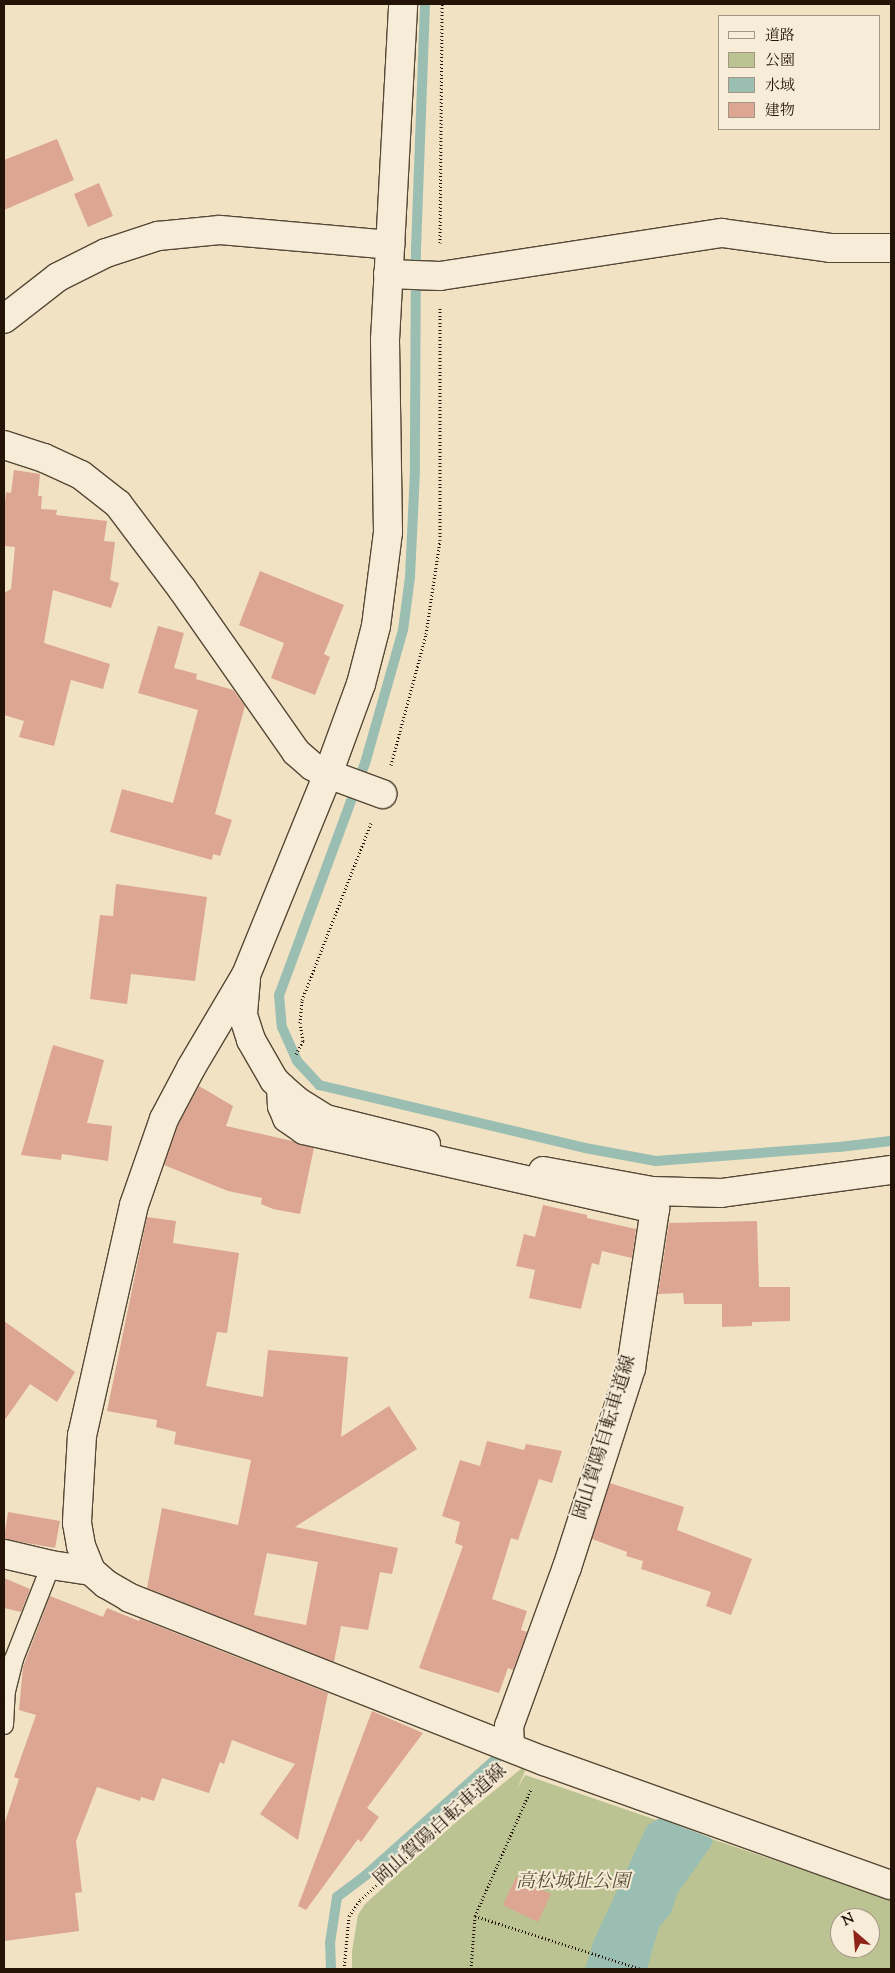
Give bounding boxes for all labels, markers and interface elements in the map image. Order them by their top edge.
legend [718,15,880,130]
text: 道路 [765,26,795,47]
text: 公園 [765,51,795,72]
text: 水域 [765,76,795,97]
text: 建物 [765,101,795,122]
street label: 岡山賀陽自転車道線 [570,1353,642,1523]
street label: 岡山賀陽自転車道線 [370,1760,512,1892]
park label: 高松城址公園 [516,1872,630,1894]
north arrow [830,1908,880,1958]
text: N [839,1909,858,1932]

